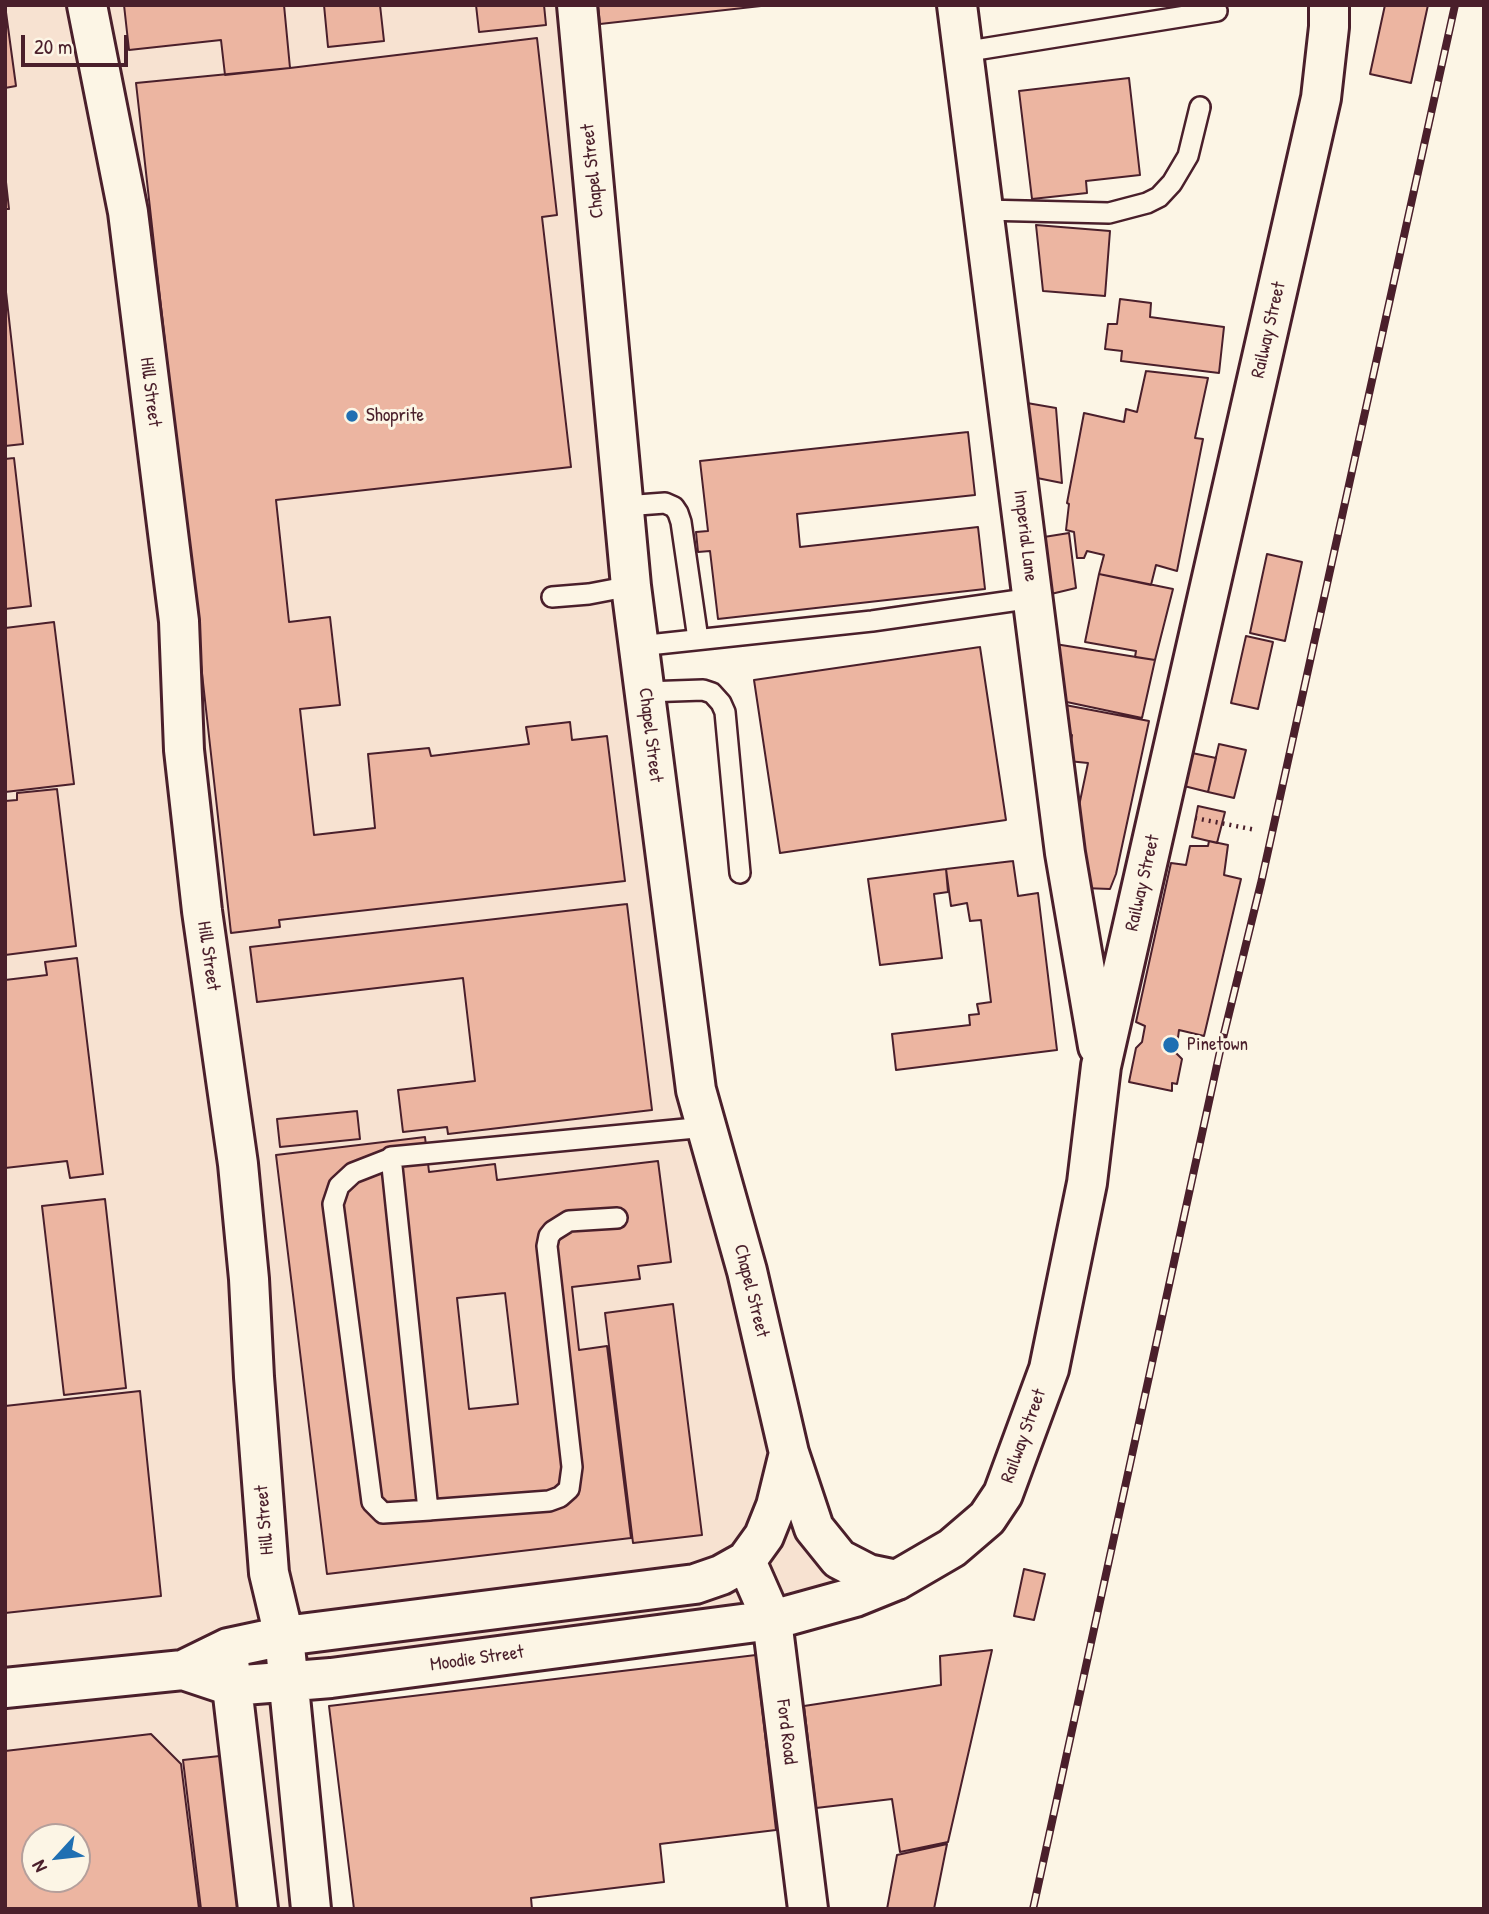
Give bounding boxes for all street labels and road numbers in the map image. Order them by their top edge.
street label: Chapel Street [577,122,609,220]
street label: Railway Street [1247,280,1291,380]
street label: Hill Street [134,356,166,428]
street label: Imperial Lane [1008,489,1042,583]
street label: Chapel Street [633,686,667,784]
street label: Railway Street [1121,833,1165,933]
street label: Hill Street [192,920,224,992]
street label: Chapel Street [728,1242,774,1340]
street label: Railway Street [996,1386,1052,1486]
street label: Hill Street [251,1484,279,1556]
street label: Moodie Street [429,1641,525,1677]
street label: Ford Road [771,1698,801,1766]

